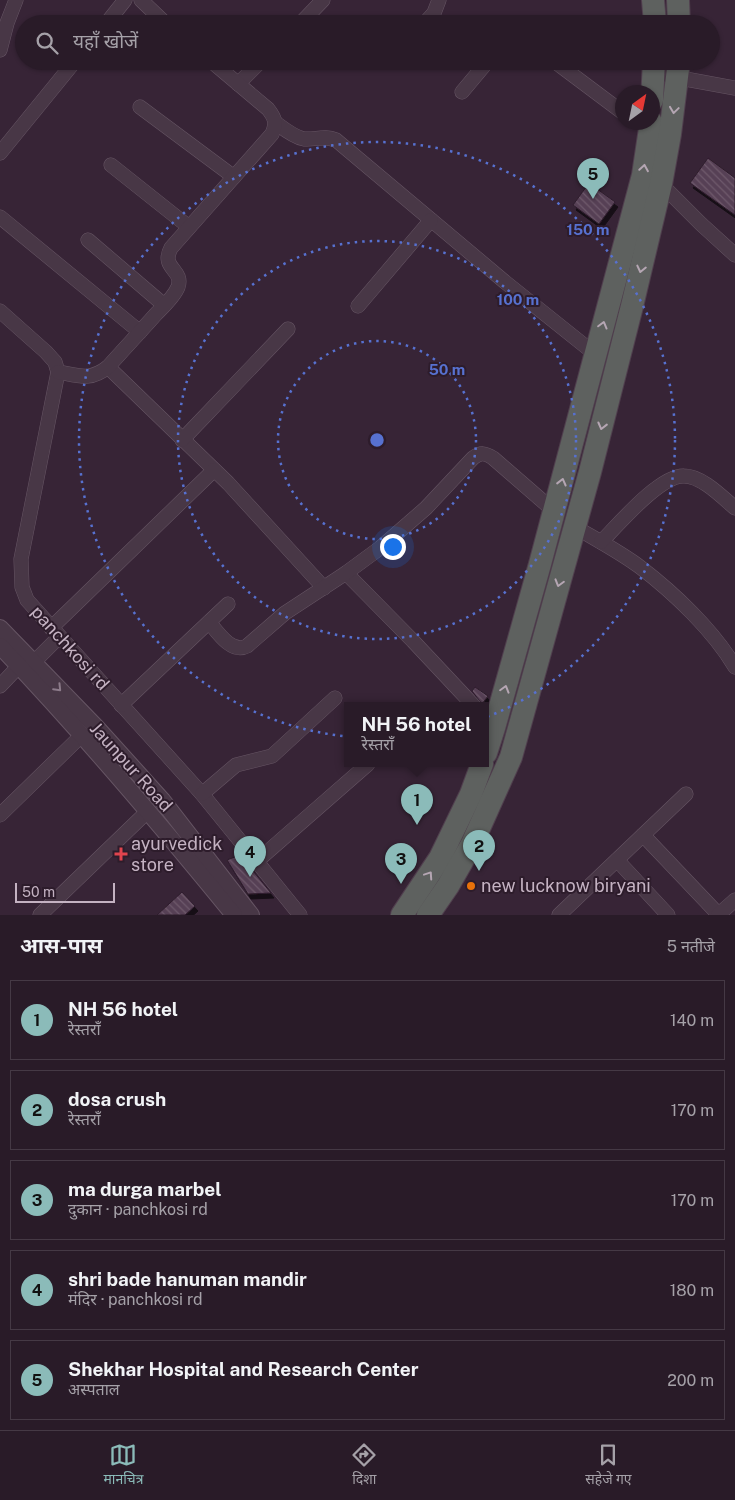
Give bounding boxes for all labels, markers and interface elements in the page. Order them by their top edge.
search box [15,15,720,70]
icon: search [33,29,61,57]
text: यहाँ खोजें [73,30,138,52]
north arrow [615,85,660,130]
one-way arrow [669,105,679,114]
pin: 5 [577,158,609,199]
one-way arrow [638,163,649,171]
text: 150 m [566,221,610,238]
one-way arrow [636,264,647,273]
text: 100 m [497,291,539,308]
one-way arrow [597,321,607,329]
text: 50 m [429,361,465,378]
one-way arrow [597,422,607,430]
centre of rings [368,431,386,449]
one-way arrow [556,479,566,487]
your location [380,534,406,560]
one-way arrow [554,579,565,588]
street label: panchkosi rd [27,601,114,694]
one-way arrow [52,683,61,692]
one-way arrow [500,686,510,694]
popup [344,702,489,767]
text: NH 56 hotel [361,713,472,735]
street label: Jaunpur Road [86,718,177,816]
text: रेस्तराँ [361,735,394,754]
pin: 1 [401,784,433,825]
pin: 2 [463,830,495,871]
place label: ayurvedick store [131,833,222,875]
pin: 4 [234,836,266,877]
pin: 3 [385,843,417,884]
marker: ayurvedick store [115,848,127,860]
one-way arrow [423,871,433,880]
place label: new lucknow biryani [481,875,651,896]
scale bar [15,880,115,903]
marker: new lucknow biryani [465,880,477,892]
text: 50 m [22,884,55,900]
text: आस-पास [20,933,102,958]
text: 5 नतीजे [667,937,715,956]
text: NH 56 hotel [68,998,178,1020]
text: 1 [34,1011,40,1030]
text: 140 m [670,1011,714,1030]
text: रेस्तराँ [68,1020,101,1039]
text: dosa crush [68,1088,166,1110]
text: 2 [32,1101,42,1120]
text: 170 m [671,1101,714,1120]
text: रेस्तराँ [68,1110,101,1129]
text: ma durga marbel [68,1178,222,1200]
text: 3 [32,1191,42,1210]
text: 170 m [671,1191,714,1210]
text: दुकान · panchkosi rd [68,1200,208,1219]
text: shri bade hanuman mandir [68,1268,307,1290]
text: 4 [32,1281,42,1300]
text: 180 m [670,1281,714,1300]
text: मंदिर · panchkosi rd [68,1290,203,1309]
text: Shekhar Hospital and Research Center [68,1358,418,1380]
text: 5 [32,1371,42,1390]
text: 200 m [667,1371,714,1390]
text: अस्पताल [68,1380,120,1399]
tab: मानचित्र [103,1441,143,1490]
tab: दिशा [350,1441,378,1490]
tab: सहेजे गए [585,1441,632,1490]

